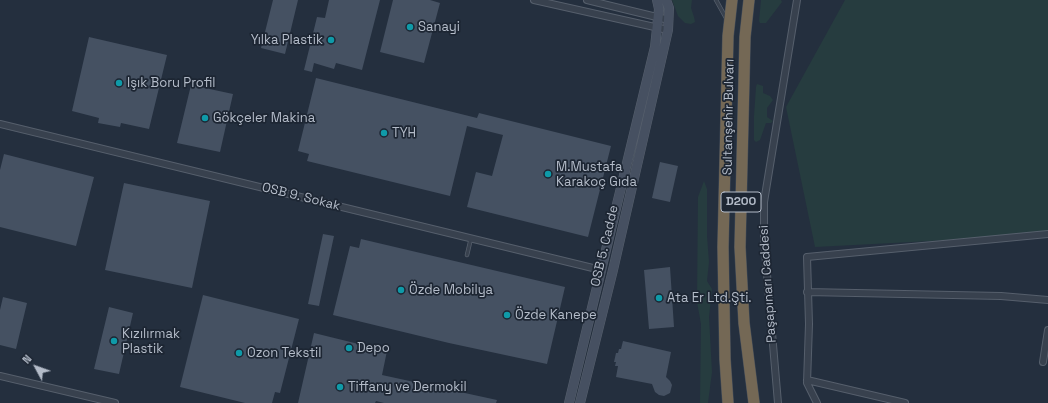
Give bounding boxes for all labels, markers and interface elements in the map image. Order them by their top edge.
place label: Sanayi [418,19,460,35]
marker: Sanayi [405,22,415,32]
place label: Yılka Plastik [251,32,323,48]
marker: Yılka Plastik [326,35,336,45]
street label: Sultanşehir Bulvarı [720,59,738,175]
place label: Işık Boru Profil [127,75,215,91]
marker: Işık Boru Profil [114,78,124,88]
place label: Gökçeler Makina [213,110,315,126]
marker: Gökçeler Makina [200,113,210,123]
place label: TYH [392,125,416,141]
marker: TYH [379,128,389,138]
place label: M.Mustafa Karakoç Gıda [556,159,637,190]
marker: M.Mustafa Karakoç Gıda [543,169,553,179]
street label: OSB 9. Sokak [260,180,342,214]
road number: D200 [721,192,761,212]
street label: OSB 5. Cadde [588,204,622,288]
street label: Paşapınarı Caddesi [756,225,780,343]
place label: Özde Mobilya [409,282,493,298]
marker: Özde Mobilya [396,285,406,295]
place label: Ata Er Ltd.Şti. [667,290,752,306]
marker: Ata Er Ltd.Şti. [654,293,664,303]
place label: Özde Kanepe [515,307,597,323]
marker: Özde Kanepe [502,310,512,320]
place label: Kızılırmak Plastik [122,326,180,357]
marker: Kızılırmak Plastik [109,336,119,346]
place label: Depo [357,340,390,356]
marker: Depo [344,343,354,353]
place label: Ozon Tekstil [247,345,321,361]
north arrow [16,347,56,387]
marker: Ozon Tekstil [234,348,244,358]
text: N [19,352,35,367]
place label: Tiffany ve Dermokil [348,379,467,395]
marker: Tiffany ve Dermokil [335,382,345,392]

